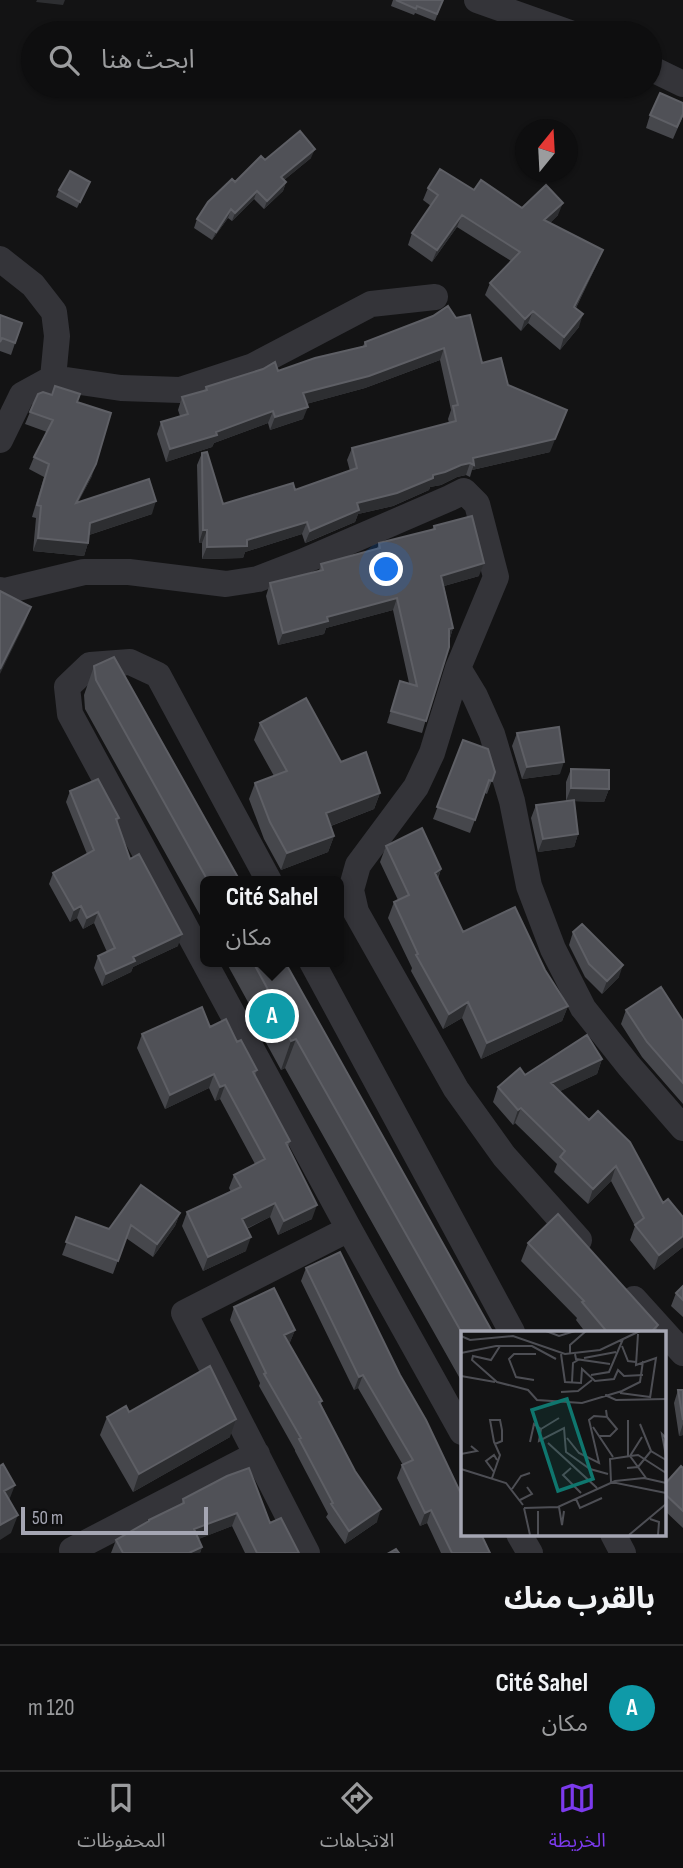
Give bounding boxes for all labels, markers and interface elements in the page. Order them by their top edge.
search box [21,21,662,98]
icon: search [45,41,83,79]
text: ابحث هنا [101,45,195,76]
north arrow [515,119,578,182]
your location [369,552,403,586]
popup [200,876,344,967]
text: Cité Sahel [226,882,318,913]
text: مكان [226,924,272,952]
pin: A [249,990,295,1042]
inset map [461,1331,666,1535]
scale bar [21,1504,208,1536]
text: 50 m [32,1507,63,1530]
text: بالقرب منك [504,1581,655,1617]
text: Cité Sahel [495,1668,588,1699]
text: 120 m [28,1694,75,1722]
text: A [627,1694,637,1722]
text: مكان [542,1710,588,1738]
tab: المحفوظات [77,1779,166,1861]
tab: الاتجاهات [320,1779,394,1861]
tab: الخريطة [549,1779,606,1861]

